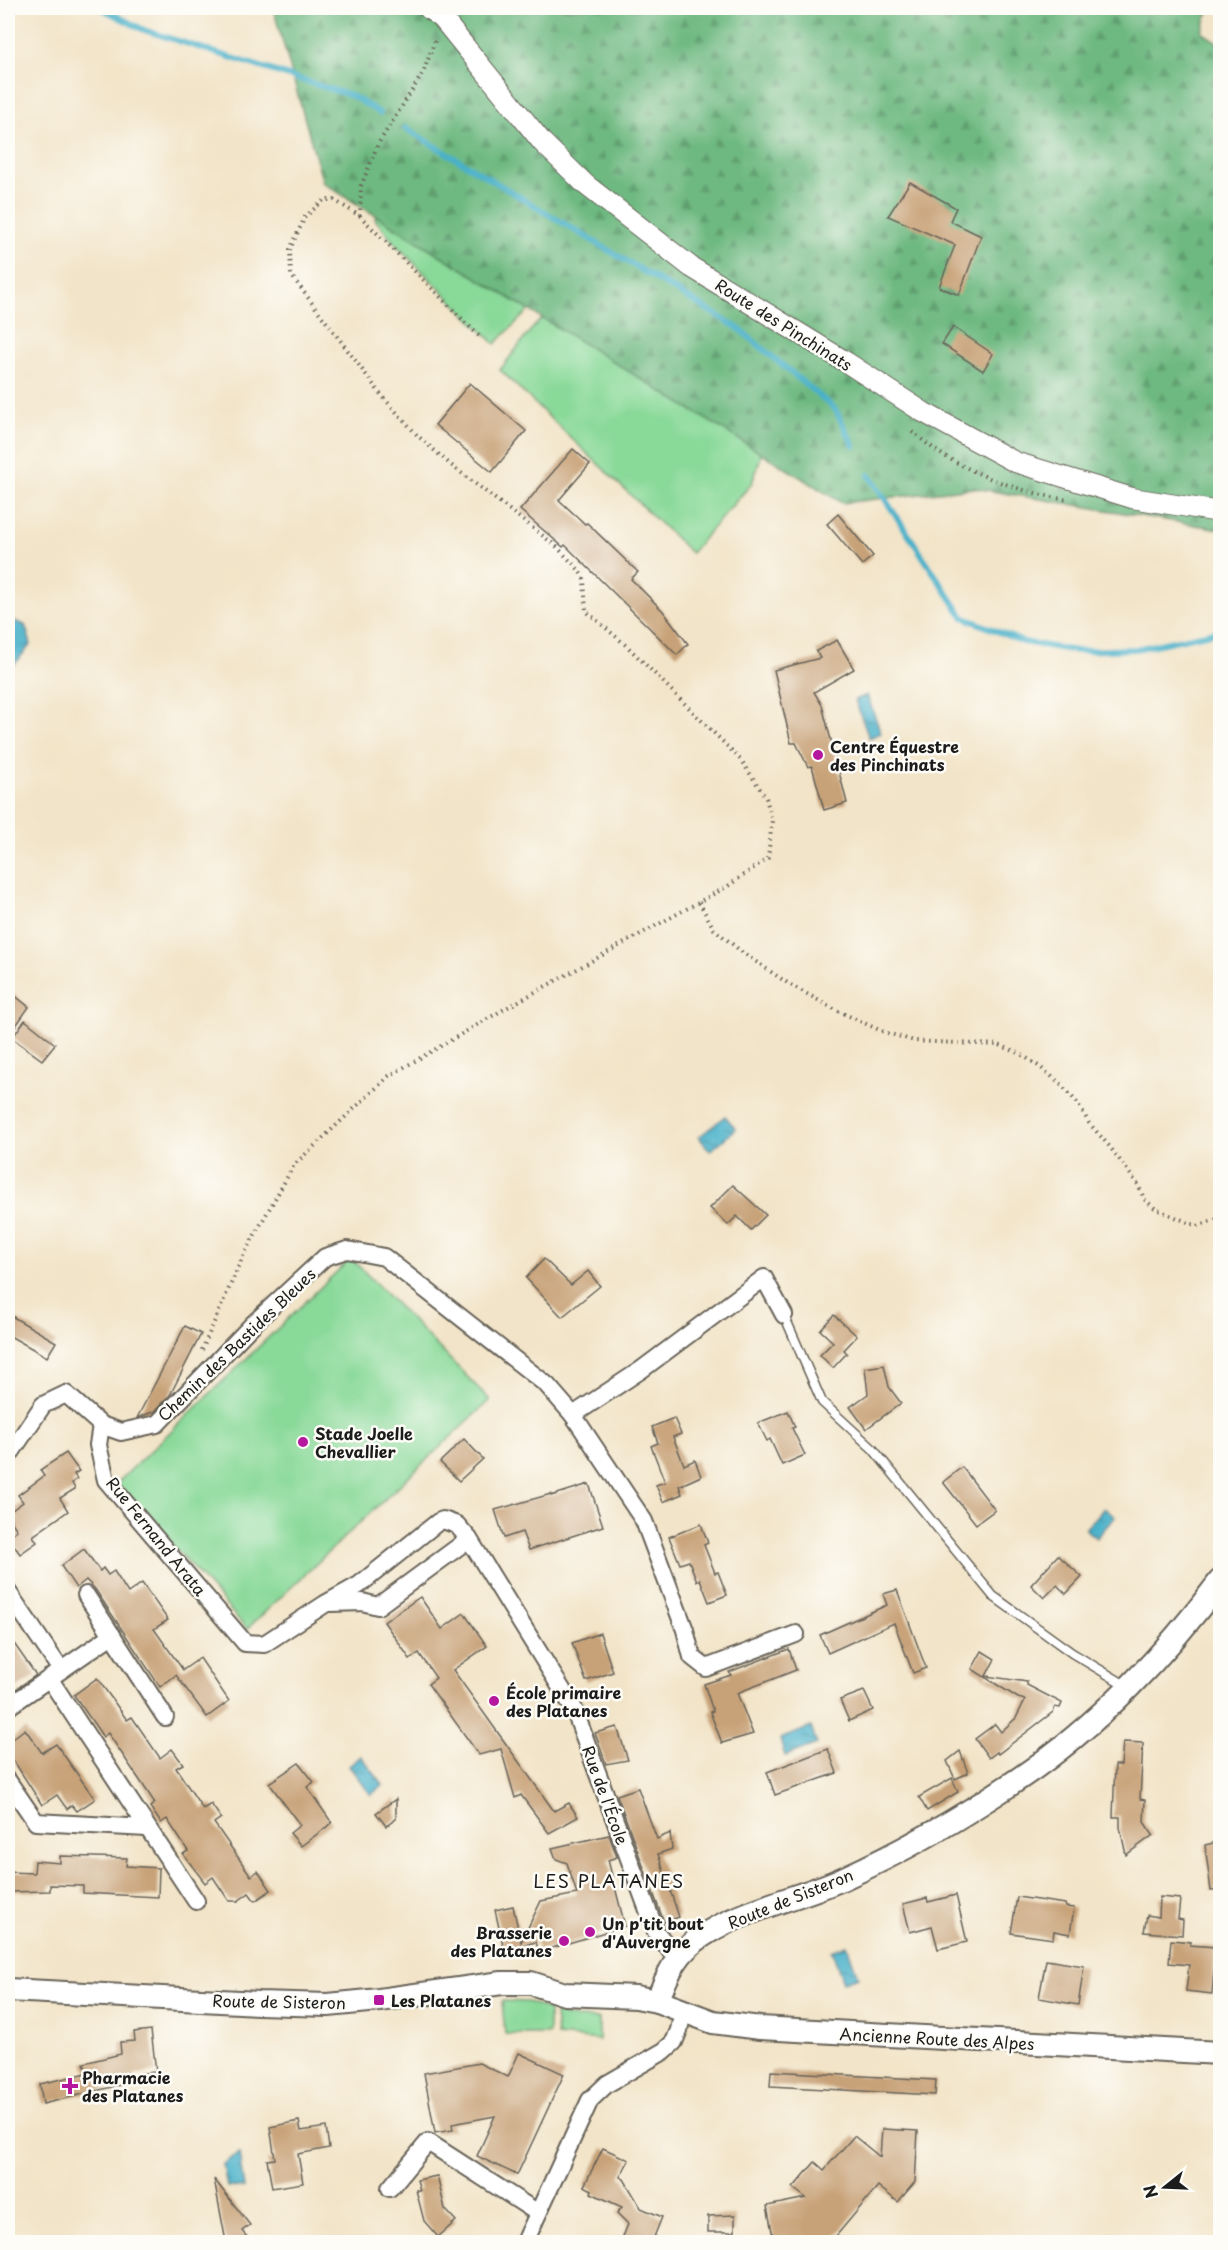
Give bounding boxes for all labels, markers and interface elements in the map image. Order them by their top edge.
street label: Route des Pinchinats [711,272,857,376]
place label: Centre Équestre des Pinchinats [830,734,959,776]
marker: Centre Équestre des Pinchinats [811,748,825,762]
street label: Chemin des Bastides Bleues [152,1262,320,1426]
place label: Stade Joelle Chevallier [315,1421,413,1463]
marker: Stade Joelle Chevallier [296,1435,310,1449]
street label: Rue Fernand Arata [101,1471,213,1601]
place label: École primaire des Platanes [506,1680,622,1722]
marker: École primaire des Platanes [487,1694,501,1708]
street label: Rue de l'École [577,1742,635,1848]
street label: Route de Sisteron [724,1862,856,1934]
district label: LES PLATANES [533,1867,685,1894]
place label: Un p'tit bout d'Auvergne [602,1911,704,1953]
place label: Brasserie des Platanes [451,1920,552,1962]
marker: Un p'tit bout d'Auvergne [583,1925,597,1939]
marker: Brasserie des Platanes [557,1934,571,1948]
street label: Route de Sisteron [212,1988,346,2014]
place label: Les Platanes [391,1988,492,2012]
marker: Les Platanes [372,1993,386,2007]
street label: Ancienne Route des Alpes [839,2021,1035,2055]
place label: Pharmacie des Platanes [82,2065,184,2107]
marker: Pharmacie des Platanes [63,2079,77,2093]
north arrow [1135,2157,1195,2217]
text: N [1136,2182,1163,2202]

